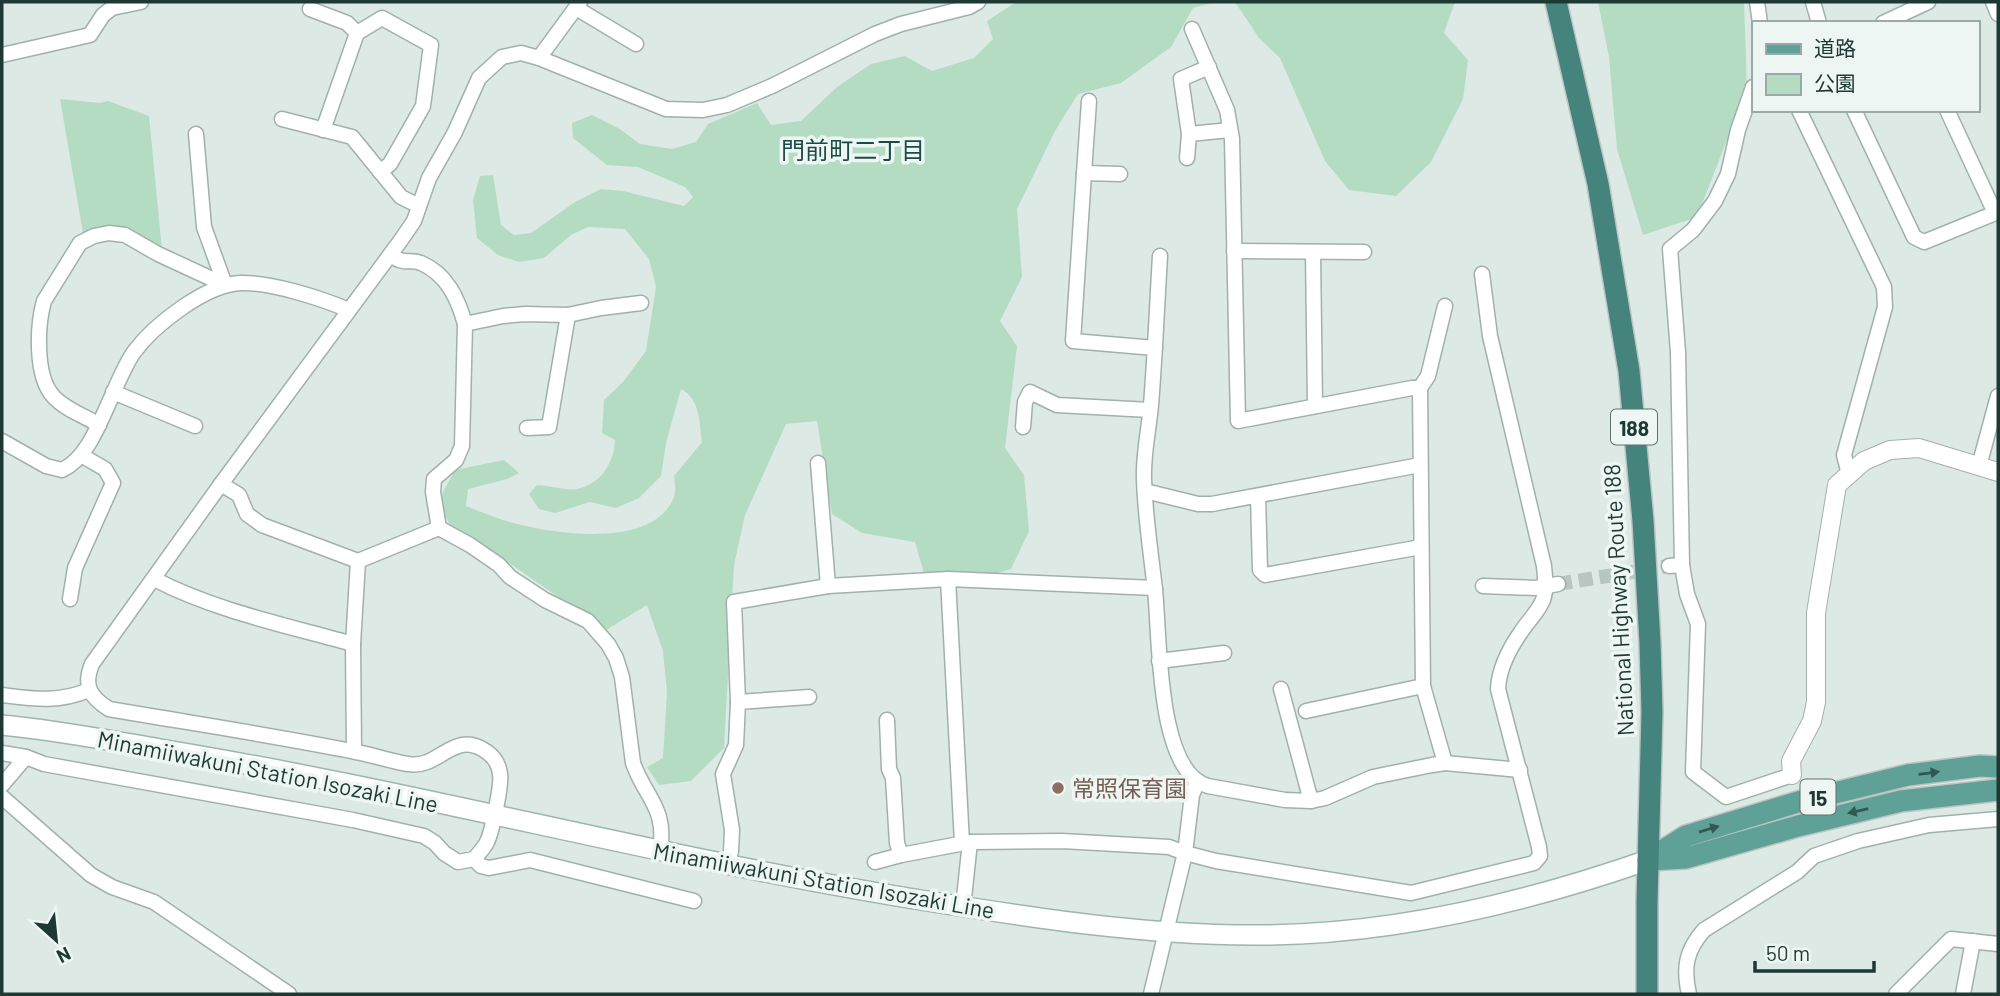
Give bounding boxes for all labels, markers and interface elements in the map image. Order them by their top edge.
legend [1752,21,1979,112]
text: 道路 [1814,35,1856,60]
text: 公園 [1814,70,1856,95]
district label: 門前町二丁目 [781,135,925,164]
road number: 188 [1611,410,1657,444]
street label: National Highway Route 188 [1597,463,1639,737]
street label: Minamiiwakuni Station Isozaki Line [95,724,441,818]
one-way arrow [1918,767,1940,778]
place label: 常照保育園 [1072,774,1187,802]
marker: 常照保育園 [1050,780,1066,796]
road number: 15 [1800,780,1836,814]
one-way arrow [1847,806,1869,817]
one-way arrow [1698,824,1719,834]
street label: Minamiiwakuni Station Isozaki Line [651,836,997,924]
north arrow [21,905,91,975]
scale bar [1755,930,1874,974]
text: 50 m [1766,940,1810,965]
text: N [53,942,75,969]

